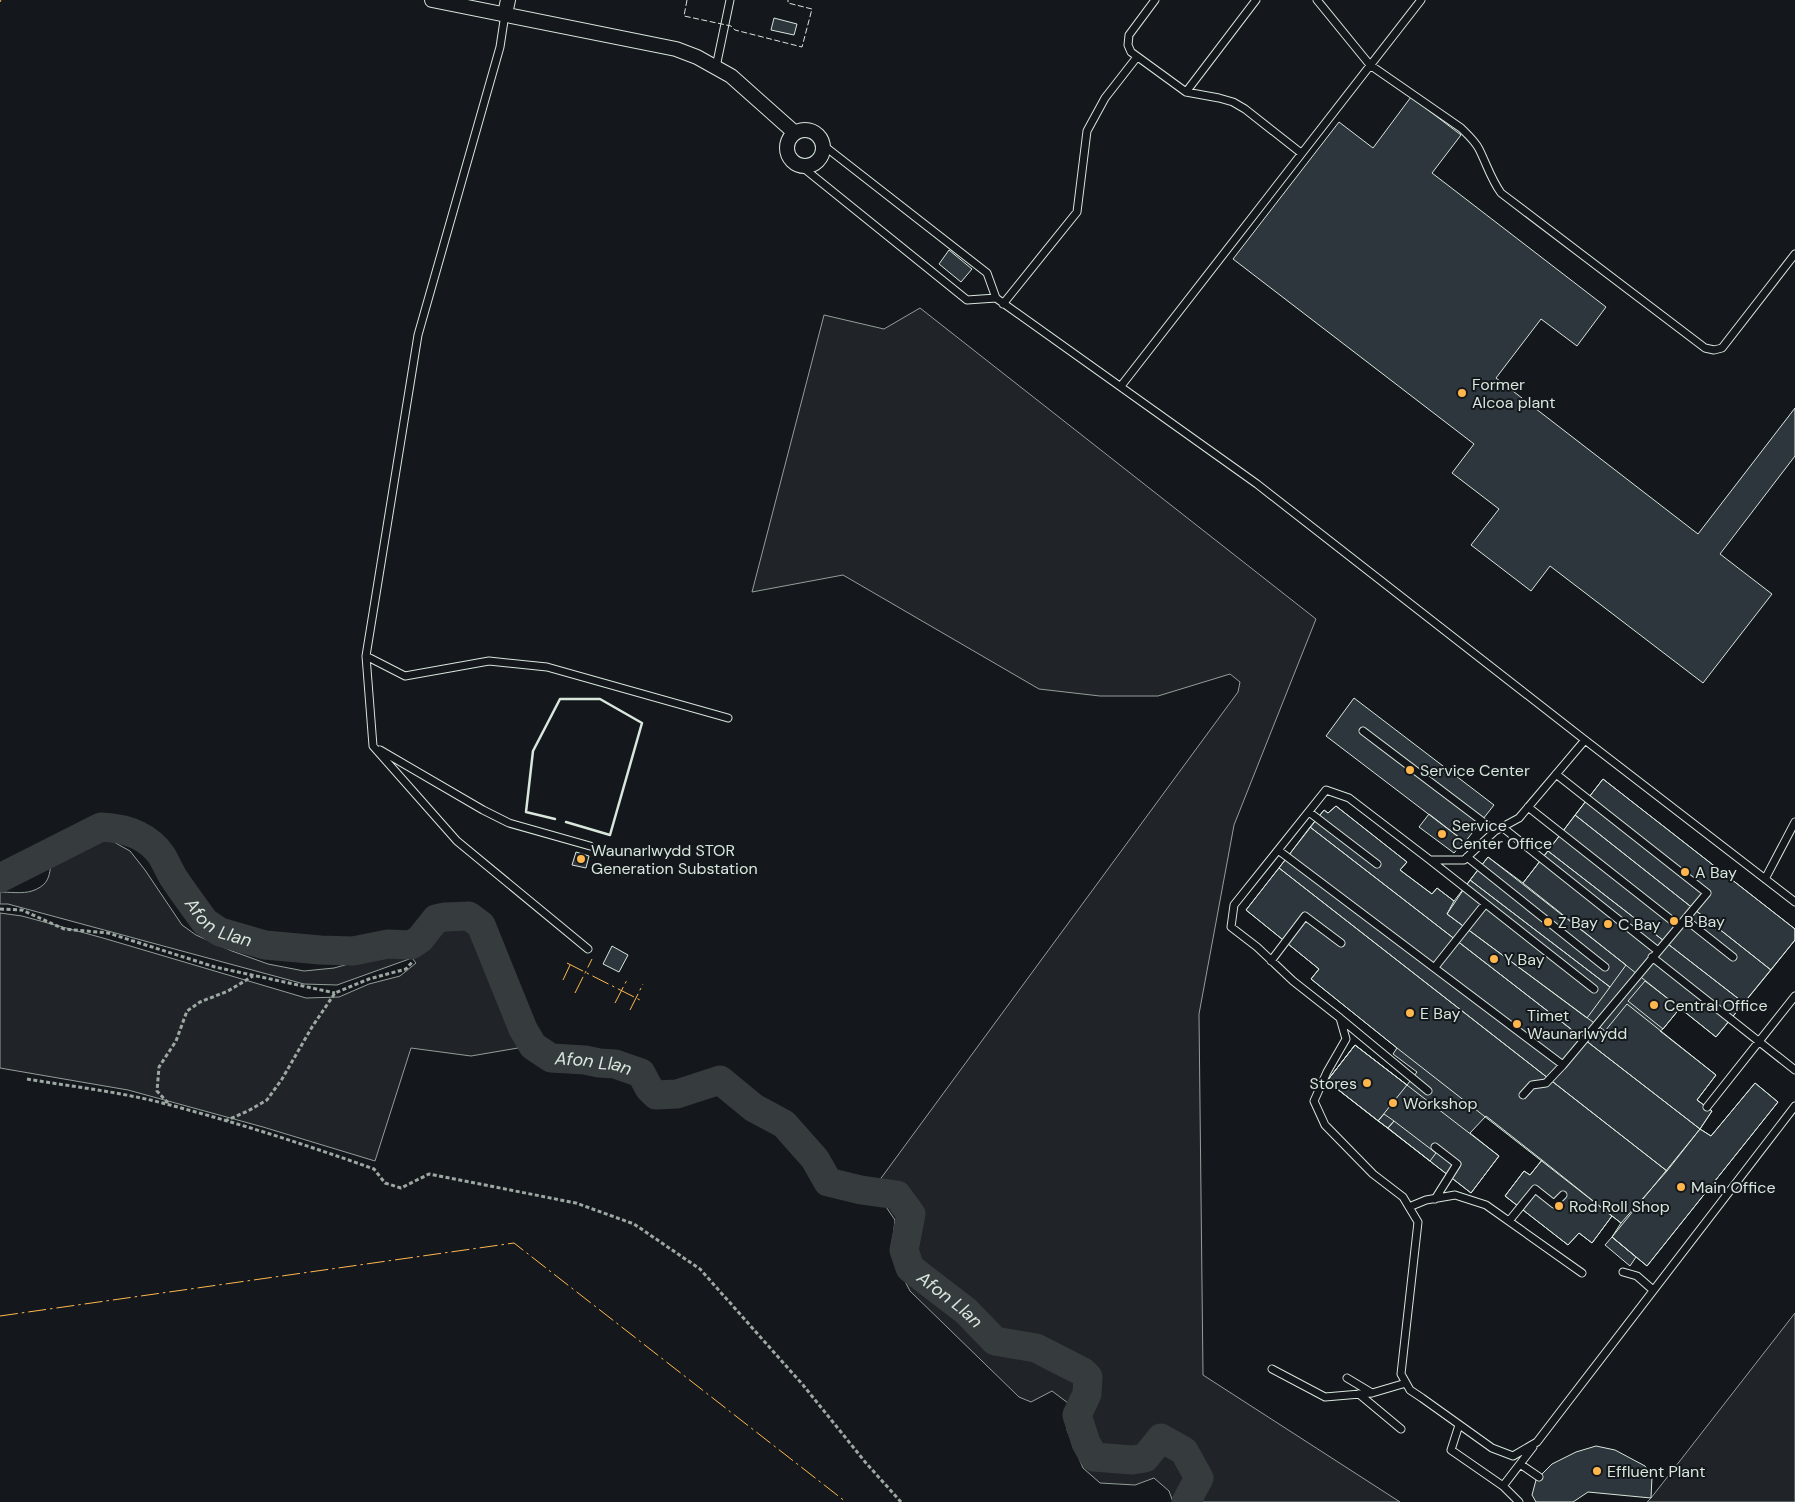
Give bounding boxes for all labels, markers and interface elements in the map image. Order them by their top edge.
place label: Former Alcoa plant [1472,374,1556,413]
marker: Former Alcoa plant [1456,387,1468,399]
place label: Service Center [1420,760,1530,781]
marker: Service Center [1404,764,1416,776]
place label: Service Center Office [1452,815,1552,854]
marker: Service Center Office [1436,828,1448,840]
place label: Waunarlwydd STOR Generation Substation [591,840,758,879]
marker: Waunarlwydd STOR Generation Substation [575,853,587,865]
place label: A Bay [1695,862,1737,883]
marker: A Bay [1679,866,1691,878]
water label: Afon Llan [179,892,255,953]
place label: B Bay [1684,911,1725,932]
place label: Z Bay [1558,912,1598,933]
place label: C Bay [1618,914,1661,935]
marker: B Bay [1668,915,1680,927]
marker: Z Bay [1542,916,1554,928]
marker: C Bay [1602,918,1614,930]
place label: Y Bay [1504,949,1545,970]
marker: Y Bay [1488,953,1500,965]
place label: Central Office [1664,995,1768,1016]
marker: Central Office [1648,999,1660,1011]
place label: E Bay [1420,1003,1460,1024]
place label: Timet Waunarlwydd [1527,1005,1627,1044]
marker: E Bay [1404,1007,1416,1019]
marker: Timet Waunarlwydd [1511,1018,1523,1030]
water label: Afon Llan [553,1046,635,1081]
place label: Stores [1309,1073,1357,1094]
marker: Stores [1361,1077,1373,1089]
place label: Workshop [1403,1093,1477,1114]
marker: Workshop [1387,1097,1399,1109]
place label: Main Office [1691,1177,1776,1198]
marker: Main Office [1675,1181,1687,1193]
place label: Rod Roll Shop [1569,1196,1670,1217]
marker: Rod Roll Shop [1553,1200,1565,1212]
water label: Afon Llan [911,1265,988,1333]
place label: Effluent Plant [1607,1461,1705,1482]
marker: Effluent Plant [1591,1465,1603,1477]

